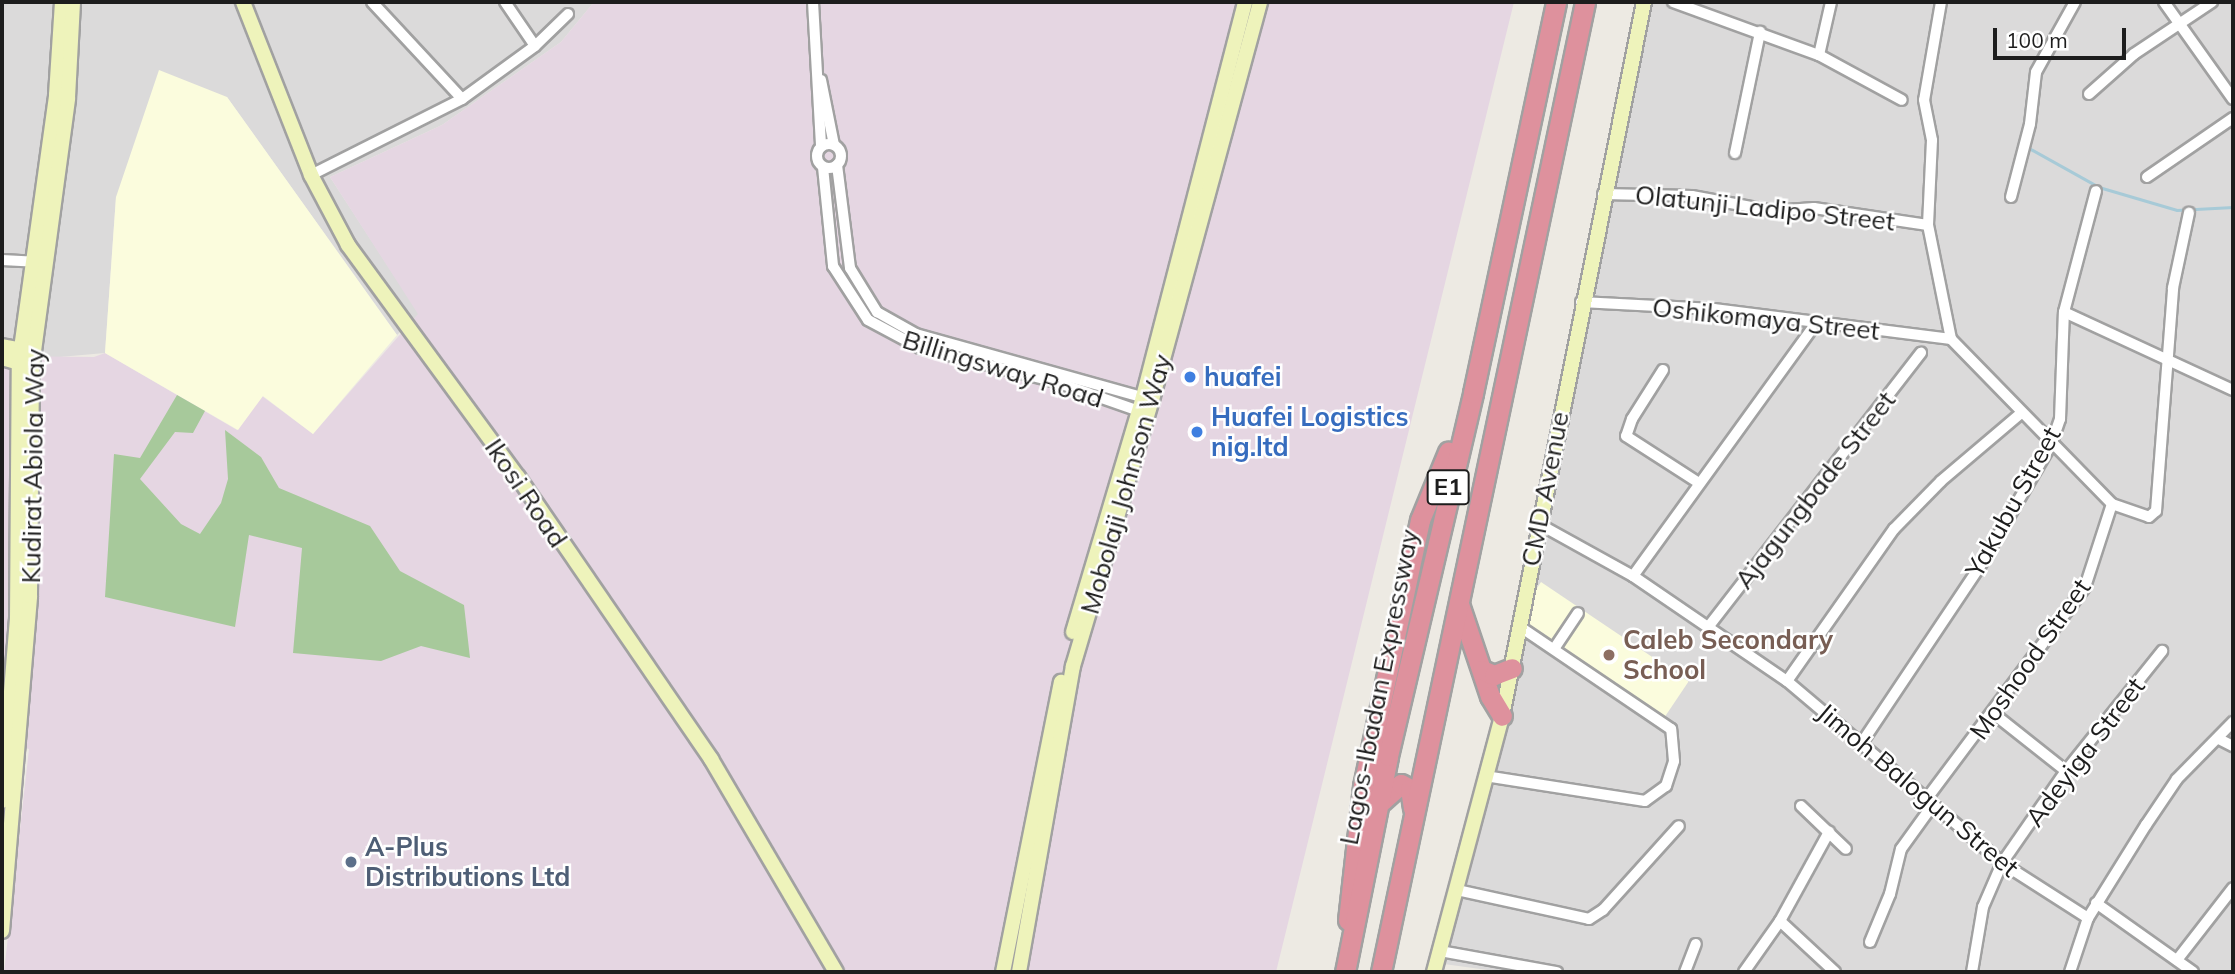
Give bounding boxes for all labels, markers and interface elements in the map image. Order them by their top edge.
scale bar [1997,14,2130,58]
text: 100 m [2006,27,2068,53]
street label: Olatunji Ladipo Street [1634,179,1896,237]
street label: Oshikomaya Street [1651,292,1881,346]
street label: Billingsway Road [899,324,1107,414]
street label: Kudirat Abiola Way [15,348,51,584]
street label: Mobolaji Johnson Way [1074,350,1178,618]
place label: huafei [1204,361,1282,393]
marker: huafei [1182,369,1198,385]
street label: Ajagungbade Street [1728,385,1902,595]
place label: Huafei Logistics nig.ltd [1211,401,1409,462]
street label: CMD Avenue [1515,409,1575,569]
street label: Yakubu Street [1959,421,2067,583]
marker: Huafei Logistics nig.ltd [1189,424,1205,440]
street label: Ikosi Road [478,433,574,553]
road number: E1 [1425,466,1471,508]
street label: Lagos-Ibadan Expressway [1333,527,1425,847]
street label: Moshood Street [1963,573,2097,745]
place label: Caleb Secondary School [1623,624,1833,686]
marker: Caleb Secondary School [1601,647,1617,663]
street label: Adeyiga Street [2019,671,2151,833]
street label: Jimoh Balogun Street [1811,697,2025,883]
place label: A-Plus Distributions Ltd [365,831,570,892]
marker: A-Plus Distributions Ltd [343,854,359,870]

